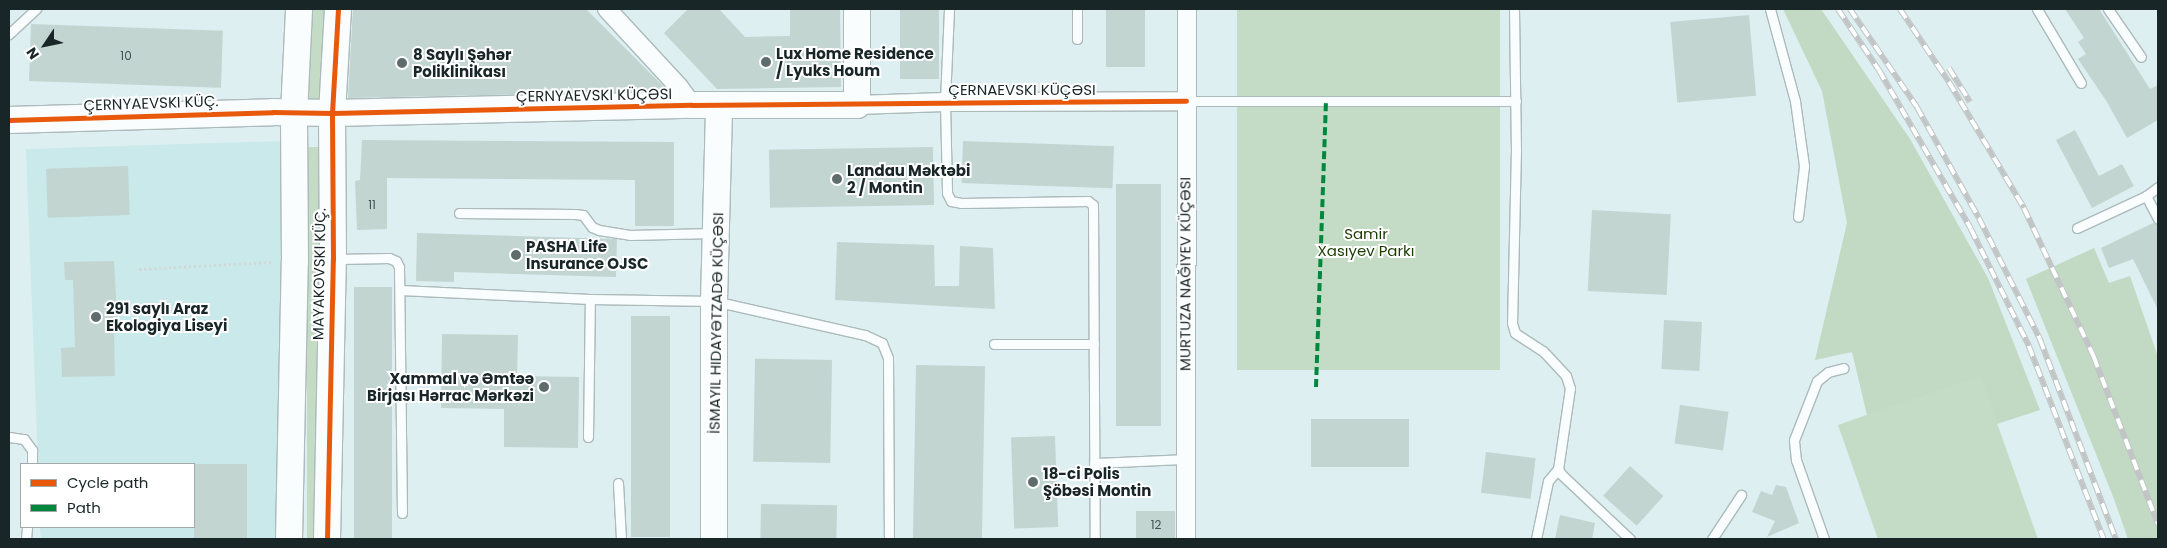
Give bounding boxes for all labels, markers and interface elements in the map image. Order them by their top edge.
north arrow [20,20,70,70]
text: N [21,43,44,63]
place label: Lux Home Residence / Lyuks Houm [776,44,934,79]
place label: 8 Saylı Şəhər Poliklinikası [413,45,511,80]
house number: 10 [120,49,132,63]
marker: 8 Saylı Şəhər Poliklinikası [395,56,409,70]
marker: Lux Home Residence / Lyuks Houm [760,56,772,68]
street label: ÇERNAEVSKI KÜÇƏSI [948,81,1096,99]
street label: ÇERNYAEVSKI KÜÇƏSI [516,85,672,105]
street label: ÇERNYAEVSKI KÜÇ. [83,92,219,114]
place label: Landau Məktəbi 2 / Montin [847,161,970,196]
marker: Landau Məktəbi 2 / Montin [831,173,843,185]
street label: MURTUZA NAĞIYEV KÜÇƏSI [1176,177,1194,371]
house number: 11 [368,198,376,212]
street label: MAYAKOVSKI KÜÇ. [309,208,329,340]
street label: İSMAYIL HIDAYƏTZADƏ KÜÇƏSI [705,212,727,434]
park label: Samir Xasıyev Parkı [1318,224,1414,259]
place label: PASHA Life Insurance OJSC [526,237,648,272]
marker: PASHA Life Insurance OJSC [510,249,522,261]
place label: 291 saylı Araz Ekologiya Liseyi [106,299,227,334]
marker: 291 saylı Araz Ekologiya Liseyi [90,311,102,323]
place label: Xammal və Əmtəə Birjası Hərrac Mərkəzi [367,369,534,404]
marker: Xammal və Əmtəə Birjası Hərrac Mərkəzi [538,381,550,393]
legend [20,463,195,528]
place label: 18-ci Polis Şöbəsi Montin [1043,464,1151,499]
text: Cycle path [67,472,148,493]
marker: 18-ci Polis Şöbəsi Montin [1027,476,1039,488]
text: Path [67,497,101,518]
house number: 12 [1151,518,1161,532]

